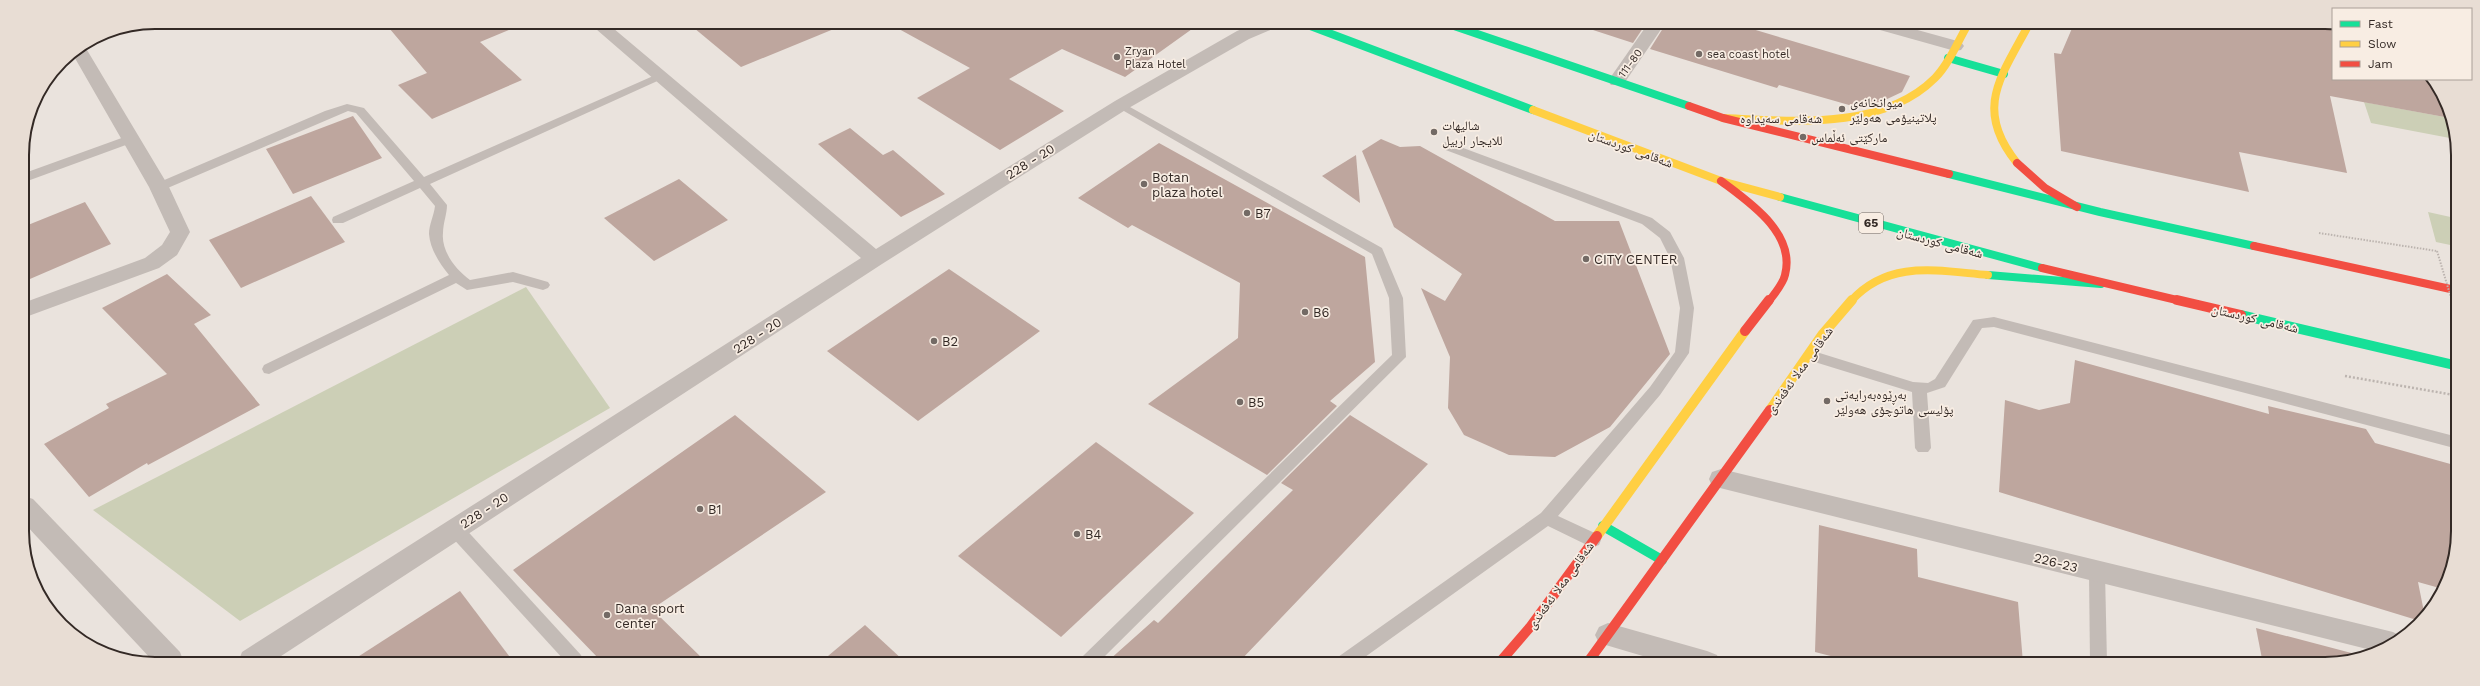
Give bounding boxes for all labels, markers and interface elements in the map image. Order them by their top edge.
legend [2332,8,2472,80]
text: Fast [2368,17,2393,31]
text: Slow [2368,37,2396,51]
place label: Zryan Plaza Hotel [1125,45,1186,71]
street label: 111-80 [1616,46,1645,80]
place label: sea coast hotel [1707,48,1790,61]
marker: sea coast hotel [1694,49,1704,59]
marker: Zryan Plaza Hotel [1112,52,1122,62]
text: Jam [2368,57,2393,71]
place label: میوانخانەی پلاتینیۆمی هەولێر [1849,95,1937,126]
marker: میوانخانەی پلاتینیۆمی هەولێر [1837,104,1847,114]
street label: شەقامی سەیداوە [1740,111,1822,127]
place label: شاليهات للايجار اربيل [1442,118,1503,149]
street label: شەقامی کوردستان [1586,126,1675,172]
marker: شاليهات للايجار اربيل [1429,127,1439,137]
place label: مارکێتی ئەڵماس [1811,129,1887,146]
marker: مارکێتی ئەڵماس [1798,132,1808,142]
street label: 228 - 20 [1003,141,1057,182]
place label: Botan plaza hotel [1152,170,1223,200]
marker: Botan plaza hotel [1139,179,1149,189]
place label: B7 [1255,206,1271,221]
marker: B7 [1242,208,1252,218]
road number: 65 [1859,213,1883,233]
street label: شەقامی کوردستان [1895,224,1985,262]
place label: CITY CENTER [1594,252,1678,267]
marker: CITY CENTER [1581,254,1591,264]
street label: شەقامی کوردستان [2210,301,2300,337]
place label: B6 [1313,305,1329,320]
marker: B6 [1300,307,1310,317]
street label: 228 - 20 [730,314,784,357]
street label: شەقامی مەلا ئەفەندی [1763,324,1837,417]
place label: B2 [942,334,958,349]
marker: B2 [929,336,939,346]
place label: بەڕێوەبەرایەتی پۆلیسی هاتوچۆی هەولێر [1834,387,1954,418]
place label: B5 [1248,395,1264,410]
marker: بەڕێوەبەرایەتی پۆلیسی هاتوچۆی هەولێر [1822,396,1832,406]
marker: B5 [1235,397,1245,407]
street label: 228 - 20 [457,489,511,532]
place label: B1 [708,502,722,517]
marker: B1 [695,504,705,514]
place label: B4 [1085,527,1101,542]
marker: B4 [1072,529,1082,539]
street label: شەقامی مەلا ئەفەندی [1524,539,1598,632]
street label: 226-23 [2033,550,2079,575]
place label: Dana sport center [615,601,685,631]
marker: Dana sport center [602,610,612,620]

